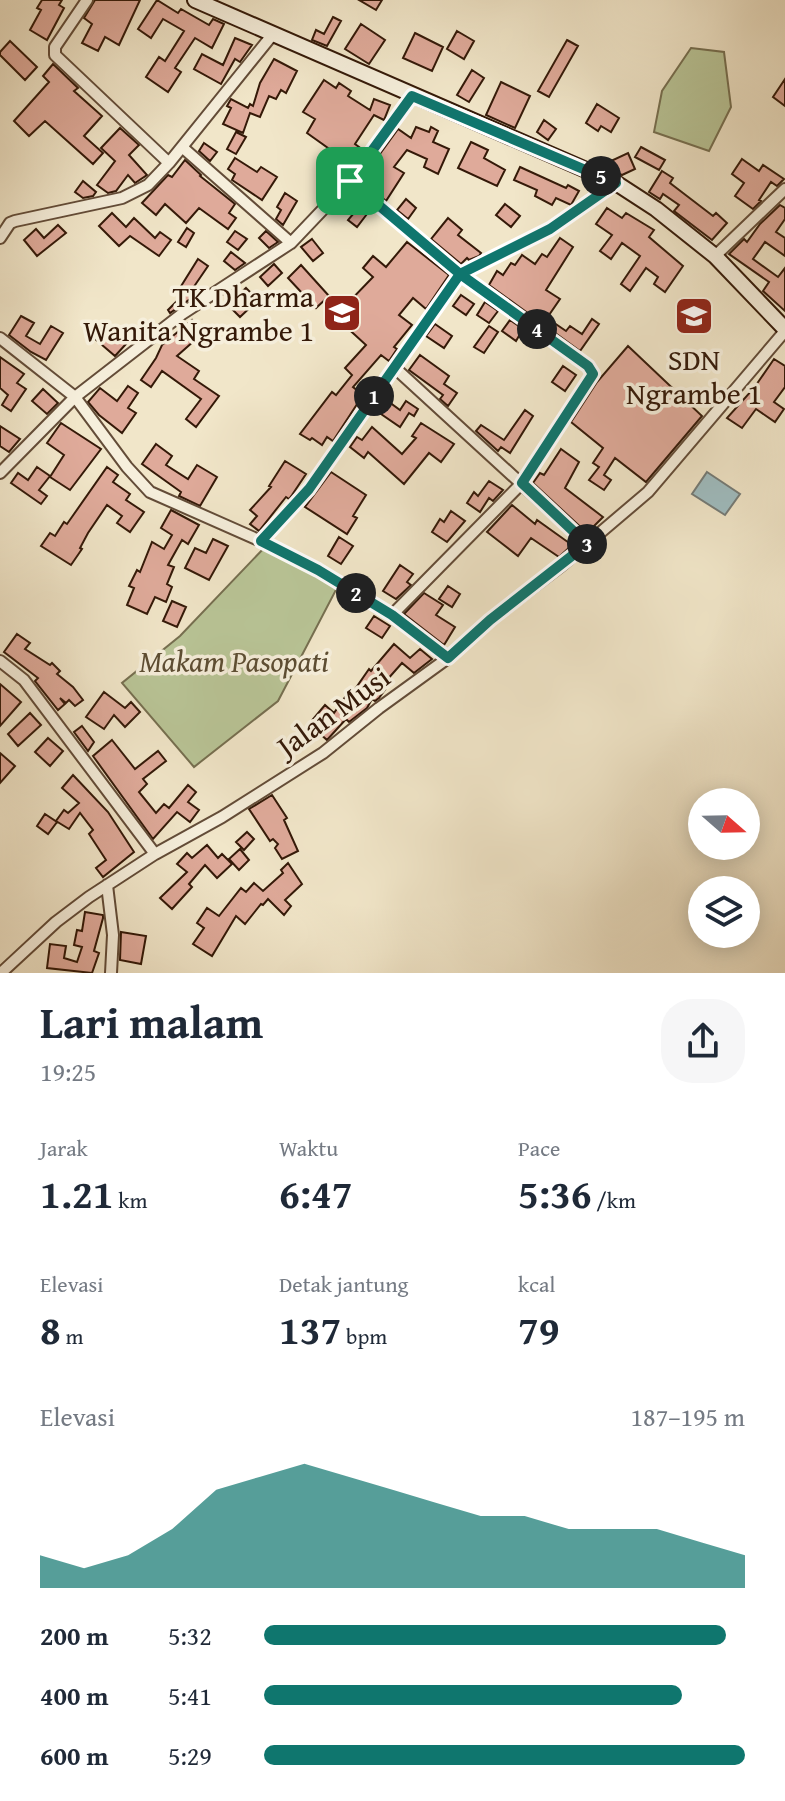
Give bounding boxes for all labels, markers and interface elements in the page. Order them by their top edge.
pin [316,147,384,215]
pin: 5 [581,156,621,196]
icon: arrive [328,159,372,203]
text: 5 [595,160,607,192]
place label: TK Dharma Wanita Ngrambe 1 [83,274,314,352]
school or university icon: TK Dharma Wanita Ngrambe 1 [321,292,363,334]
school or university icon: SDN Ngrambe 1 [673,295,715,337]
pin: 4 [517,309,557,349]
text: 4 [531,313,543,345]
place label: SDN Ngrambe 1 [626,337,762,415]
pin: 1 [354,376,394,416]
text: 1 [368,380,380,412]
pin: 3 [567,524,607,564]
text: 3 [581,528,593,560]
pin: 2 [336,573,376,613]
text: 2 [350,577,362,609]
park label: Makam Pasopati [139,639,329,683]
street label: Jalan Musi [264,655,399,770]
north arrow [688,788,760,860]
map controls [688,788,760,948]
button: layers [688,876,760,948]
text: Lari malam [40,990,263,1054]
button: share [661,999,745,1083]
text: 19:25 [40,1052,96,1091]
text: Jarak [40,1132,88,1164]
text: Waktu [279,1132,338,1164]
text: Pace [518,1132,560,1164]
text: 1.21 [40,1164,113,1223]
text: 6:47 [279,1164,352,1223]
text: 5:36 [518,1164,591,1223]
text: km [113,1184,147,1216]
text: /km [591,1184,636,1216]
text: Elevasi [40,1268,103,1300]
text: Detak jantung [279,1268,409,1300]
text: kcal [518,1268,556,1300]
text: 8 [40,1300,61,1359]
text: 137 [279,1300,341,1359]
text: 79 [518,1300,559,1359]
text: m [61,1320,84,1352]
text: bpm [341,1320,387,1352]
text: Elevasi [40,1397,115,1436]
text: 187–195 m [631,1397,745,1436]
text: 200 m [40,1616,108,1655]
text: 5:32 [168,1616,212,1655]
text: 400 m [40,1676,108,1715]
text: 5:41 [168,1676,212,1715]
text: 600 m [40,1736,108,1775]
text: 5:29 [168,1736,212,1775]

